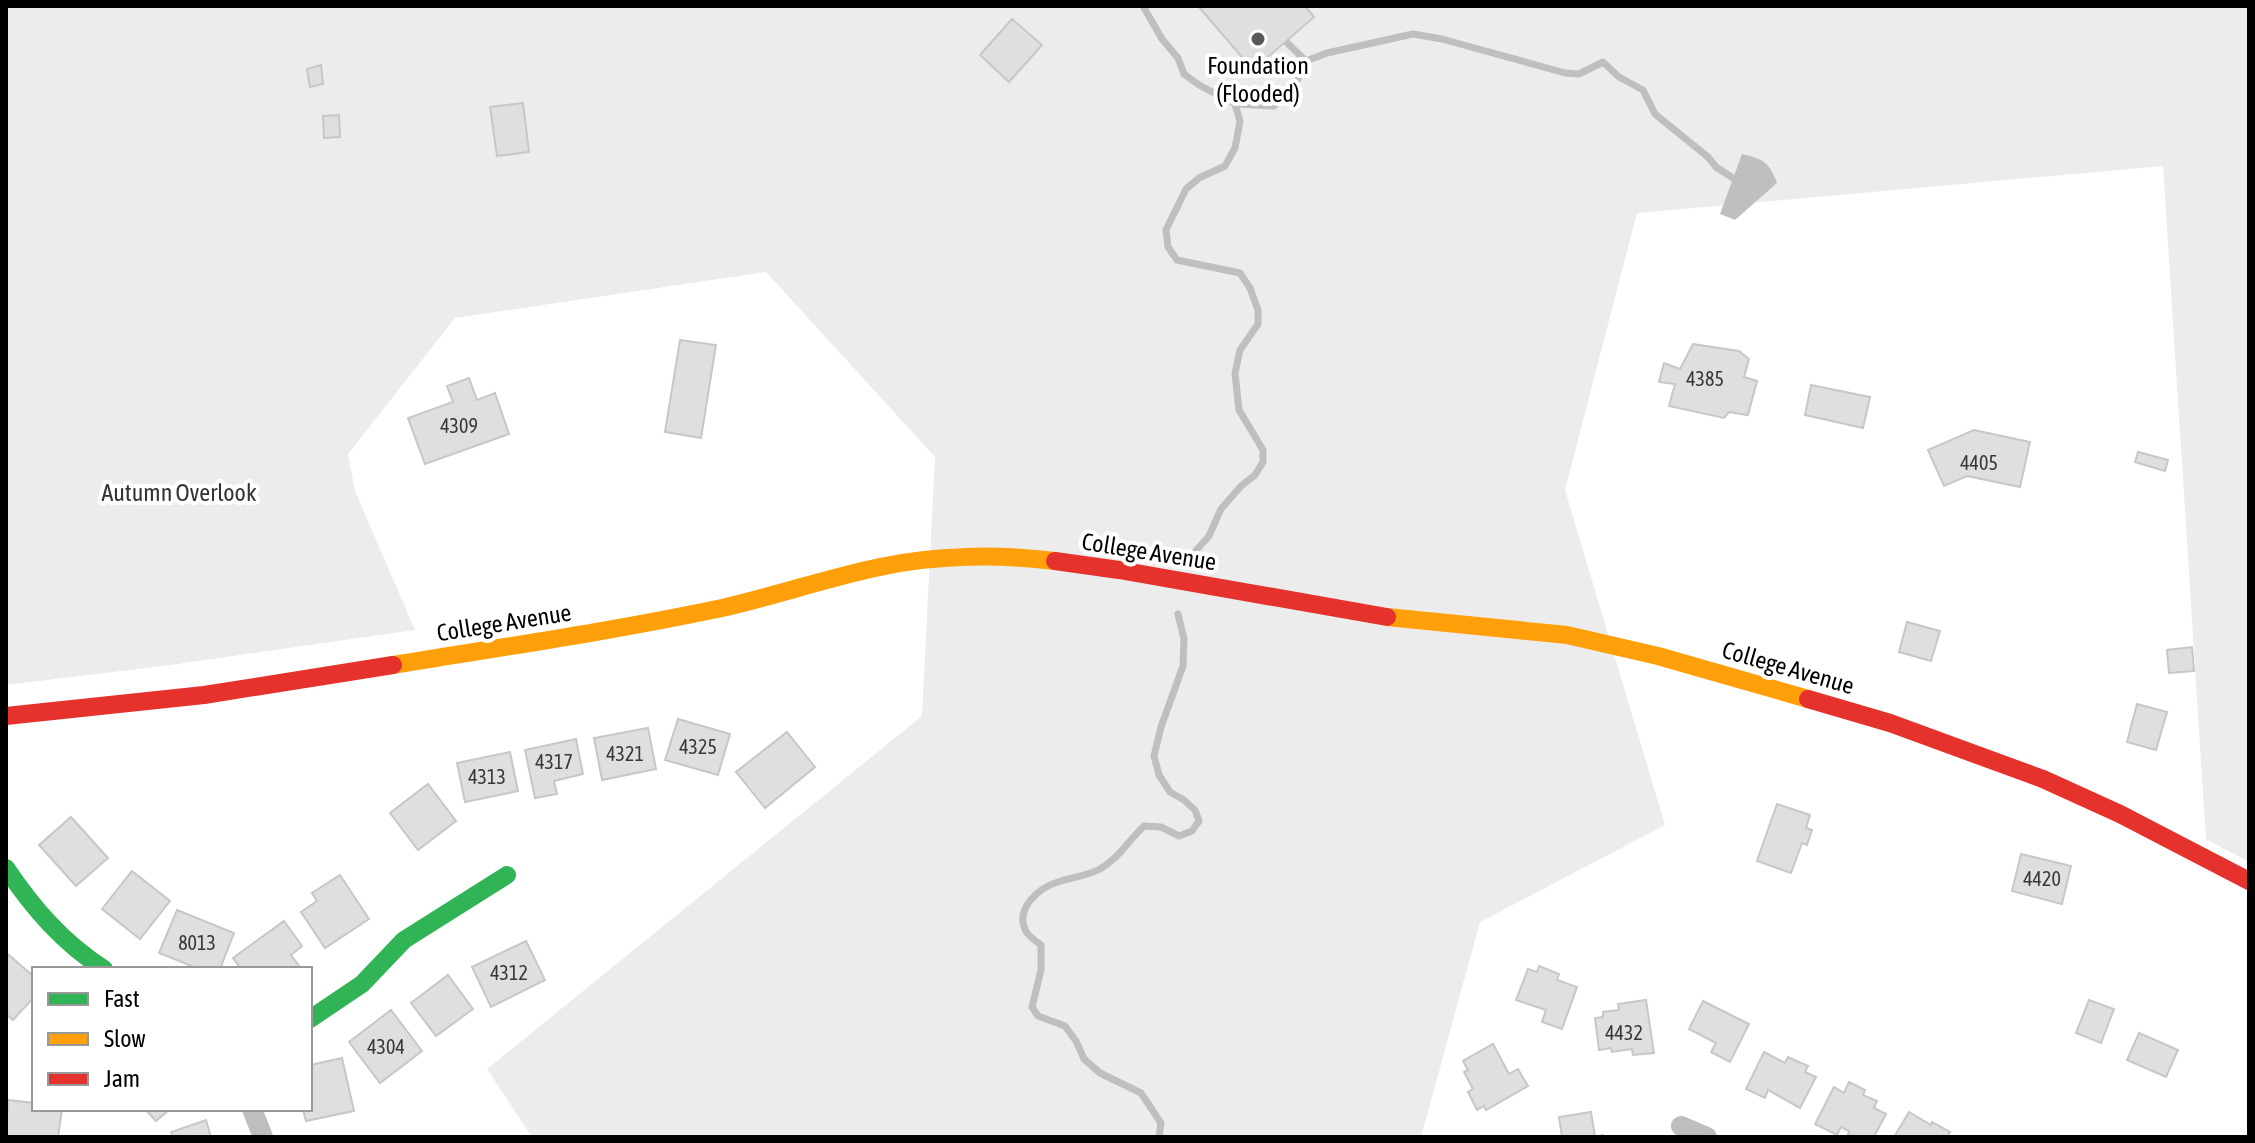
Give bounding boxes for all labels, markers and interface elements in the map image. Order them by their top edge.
marker: Foundation (Flooded) [1249,30,1267,48]
place label: Foundation (Flooded) [1207,52,1309,107]
house number: 4385 [1686,367,1724,390]
house number: 4309 [440,414,478,437]
house number: 4405 [1960,451,1998,474]
park label: Autumn Overlook [102,479,257,506]
street label: College Avenue [1080,528,1218,575]
street label: College Avenue [435,599,573,646]
street label: College Avenue [1719,636,1857,699]
house number: 4325 [679,735,717,758]
house number: 4321 [606,742,644,765]
house number: 4317 [535,750,573,773]
house number: 4313 [468,765,506,788]
house number: 4420 [2023,867,2061,890]
house number: 8013 [178,931,216,954]
house number: 4312 [490,961,528,984]
legend [32,967,312,1111]
text: Fast [104,985,140,1012]
house number: 4432 [1605,1021,1643,1044]
text: Slow [104,1025,146,1052]
house number: 4304 [367,1035,405,1058]
text: Jam [104,1065,140,1092]

